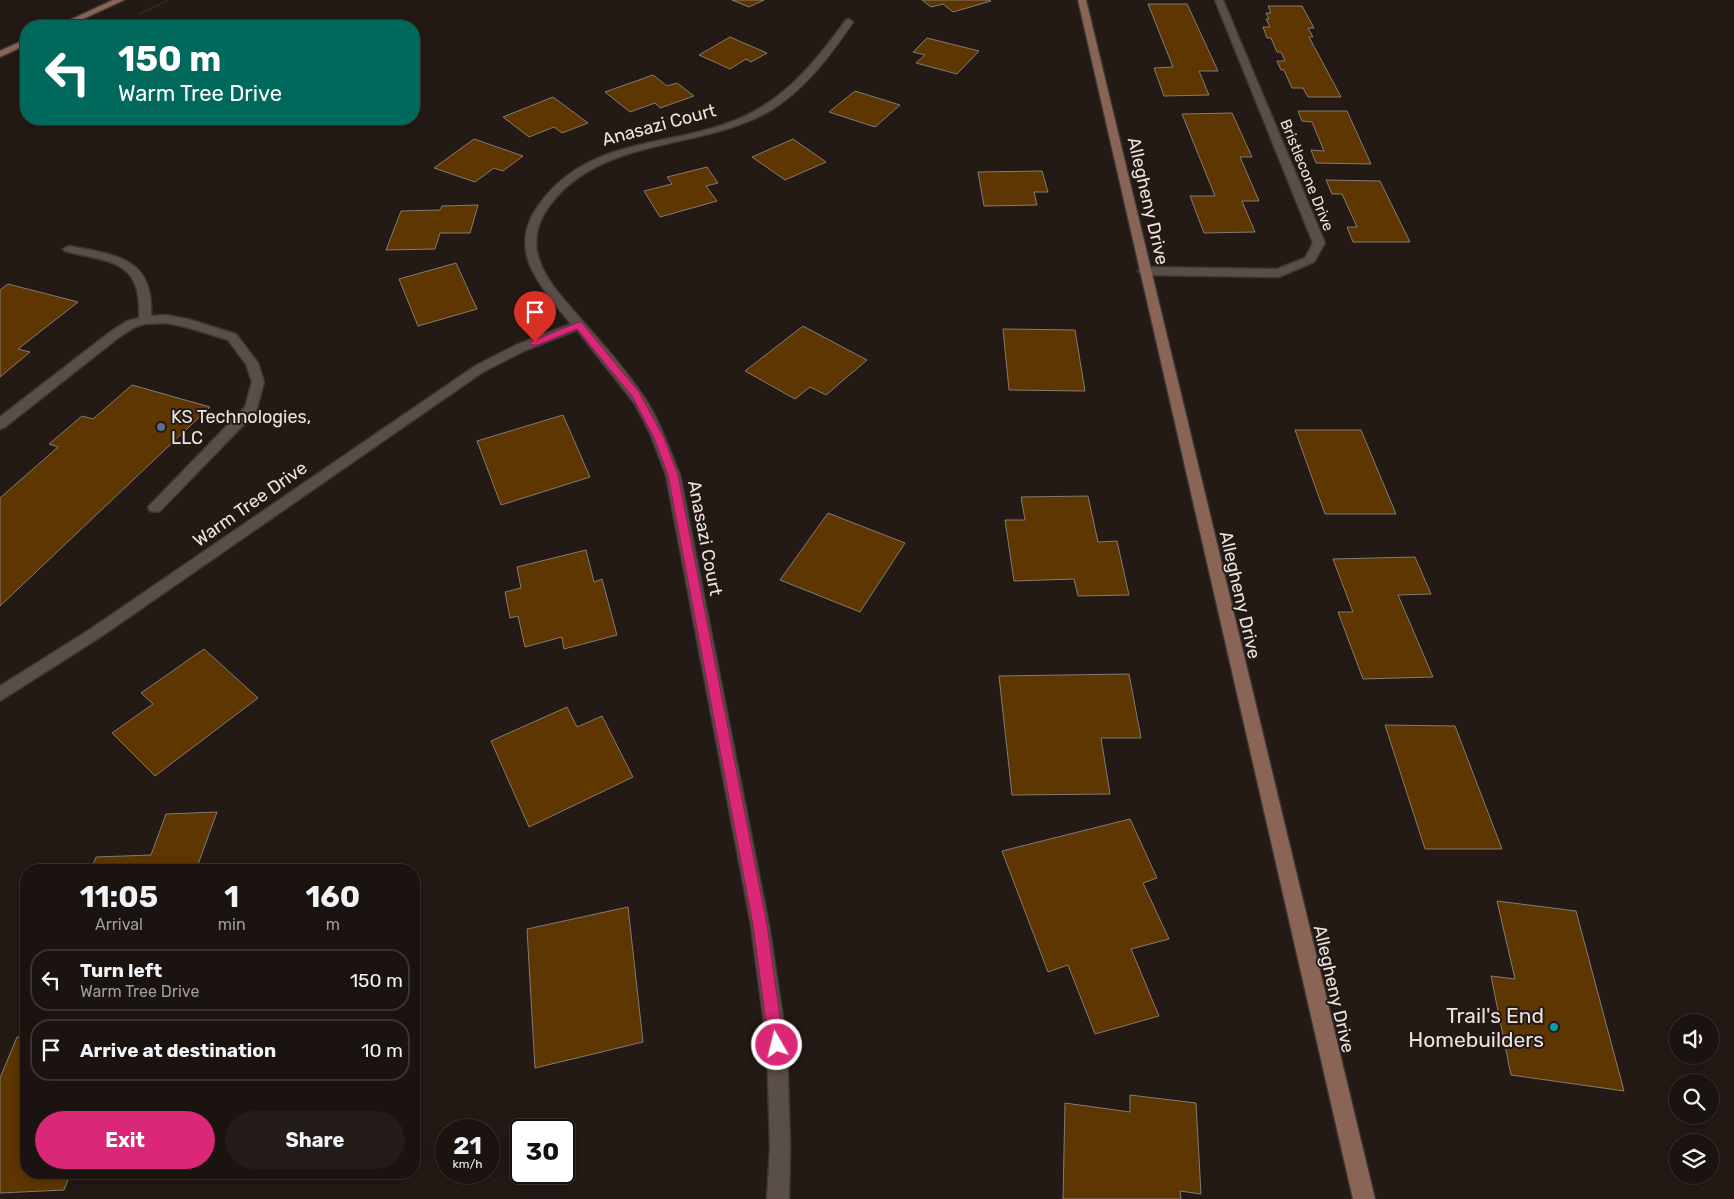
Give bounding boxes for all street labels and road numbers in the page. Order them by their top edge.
street label: Anasazi Court [600,99,718,151]
street label: Bristlecone Drive [1276,116,1338,234]
street label: Allegheny Drive [1123,135,1173,267]
street label: Warm Tree Drive [189,456,311,552]
street label: Anasazi Court [683,478,727,598]
street label: Allegheny Drive [1215,529,1265,661]
street label: Allegheny Drive [1309,923,1359,1055]

